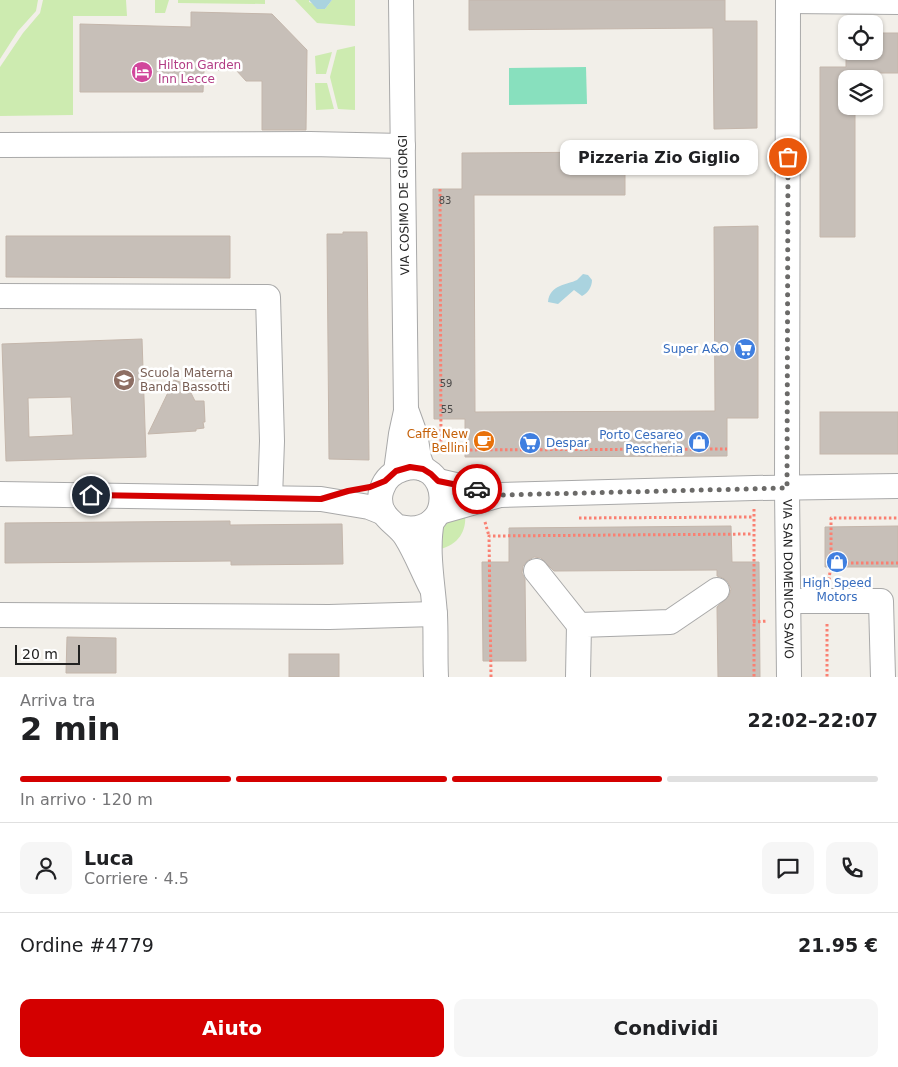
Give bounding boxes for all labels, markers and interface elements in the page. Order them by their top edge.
map controls [838,15,883,115]
button: locate [838,15,883,60]
place label: Hilton Garden Inn Lecce [158,58,241,86]
hotel icon: Hilton Garden Inn Lecce [130,60,154,84]
button: layers [838,70,883,115]
street label: VIA COSIMO DE GIORGI [396,135,412,275]
pin [767,136,809,178]
callout: Pizzeria Zio Giglio [560,140,758,174]
icon: bag [774,143,802,171]
text: Pizzeria Zio Giglio [578,148,740,167]
house number: 83 [439,195,451,206]
supermarket icon: Super A&O [733,337,757,361]
place label: Super A&O [663,342,729,356]
place label: Scuola Materna Banda Bassotti [140,366,233,394]
school or university icon: Scuola Materna Banda Bassotti [112,368,136,392]
house number: 59 [440,378,452,389]
house number: 55 [441,404,453,415]
place label: Caffè New Bellini [407,427,468,455]
place label: Porto Cesareo Pescheria [599,428,683,456]
cafe icon: Caffè New Bellini [472,429,496,453]
shop icon: Porto Cesareo Pescheria [687,430,711,454]
supermarket icon: Despar [518,431,542,455]
place label: Despar [546,436,589,450]
courier [452,464,502,514]
pin [70,474,112,516]
icon: car [463,475,491,503]
icon: home [77,481,105,509]
street label: VIA SAN DOMENICO SAVIO [780,499,796,659]
shop icon: High Speed Motors [825,550,849,574]
place label: High Speed Motors [802,576,872,604]
scale bar [15,642,80,665]
text: 20 m [22,646,58,662]
text: Arriva tra [20,691,95,710]
text: 22:02–22:07 [748,709,878,731]
text: 2 min [20,710,121,748]
text: In arrivo · 120 m [20,790,153,809]
button: person [20,842,72,894]
button: chat [762,842,814,894]
button: phone [826,842,878,894]
text: Luca [84,847,134,869]
text: Corriere · 4.5 [84,869,189,888]
text: Ordine #4779 [20,934,154,956]
text: 21.95 € [798,934,878,956]
button: Aiuto [20,999,444,1057]
button: Condividi [454,999,878,1057]

